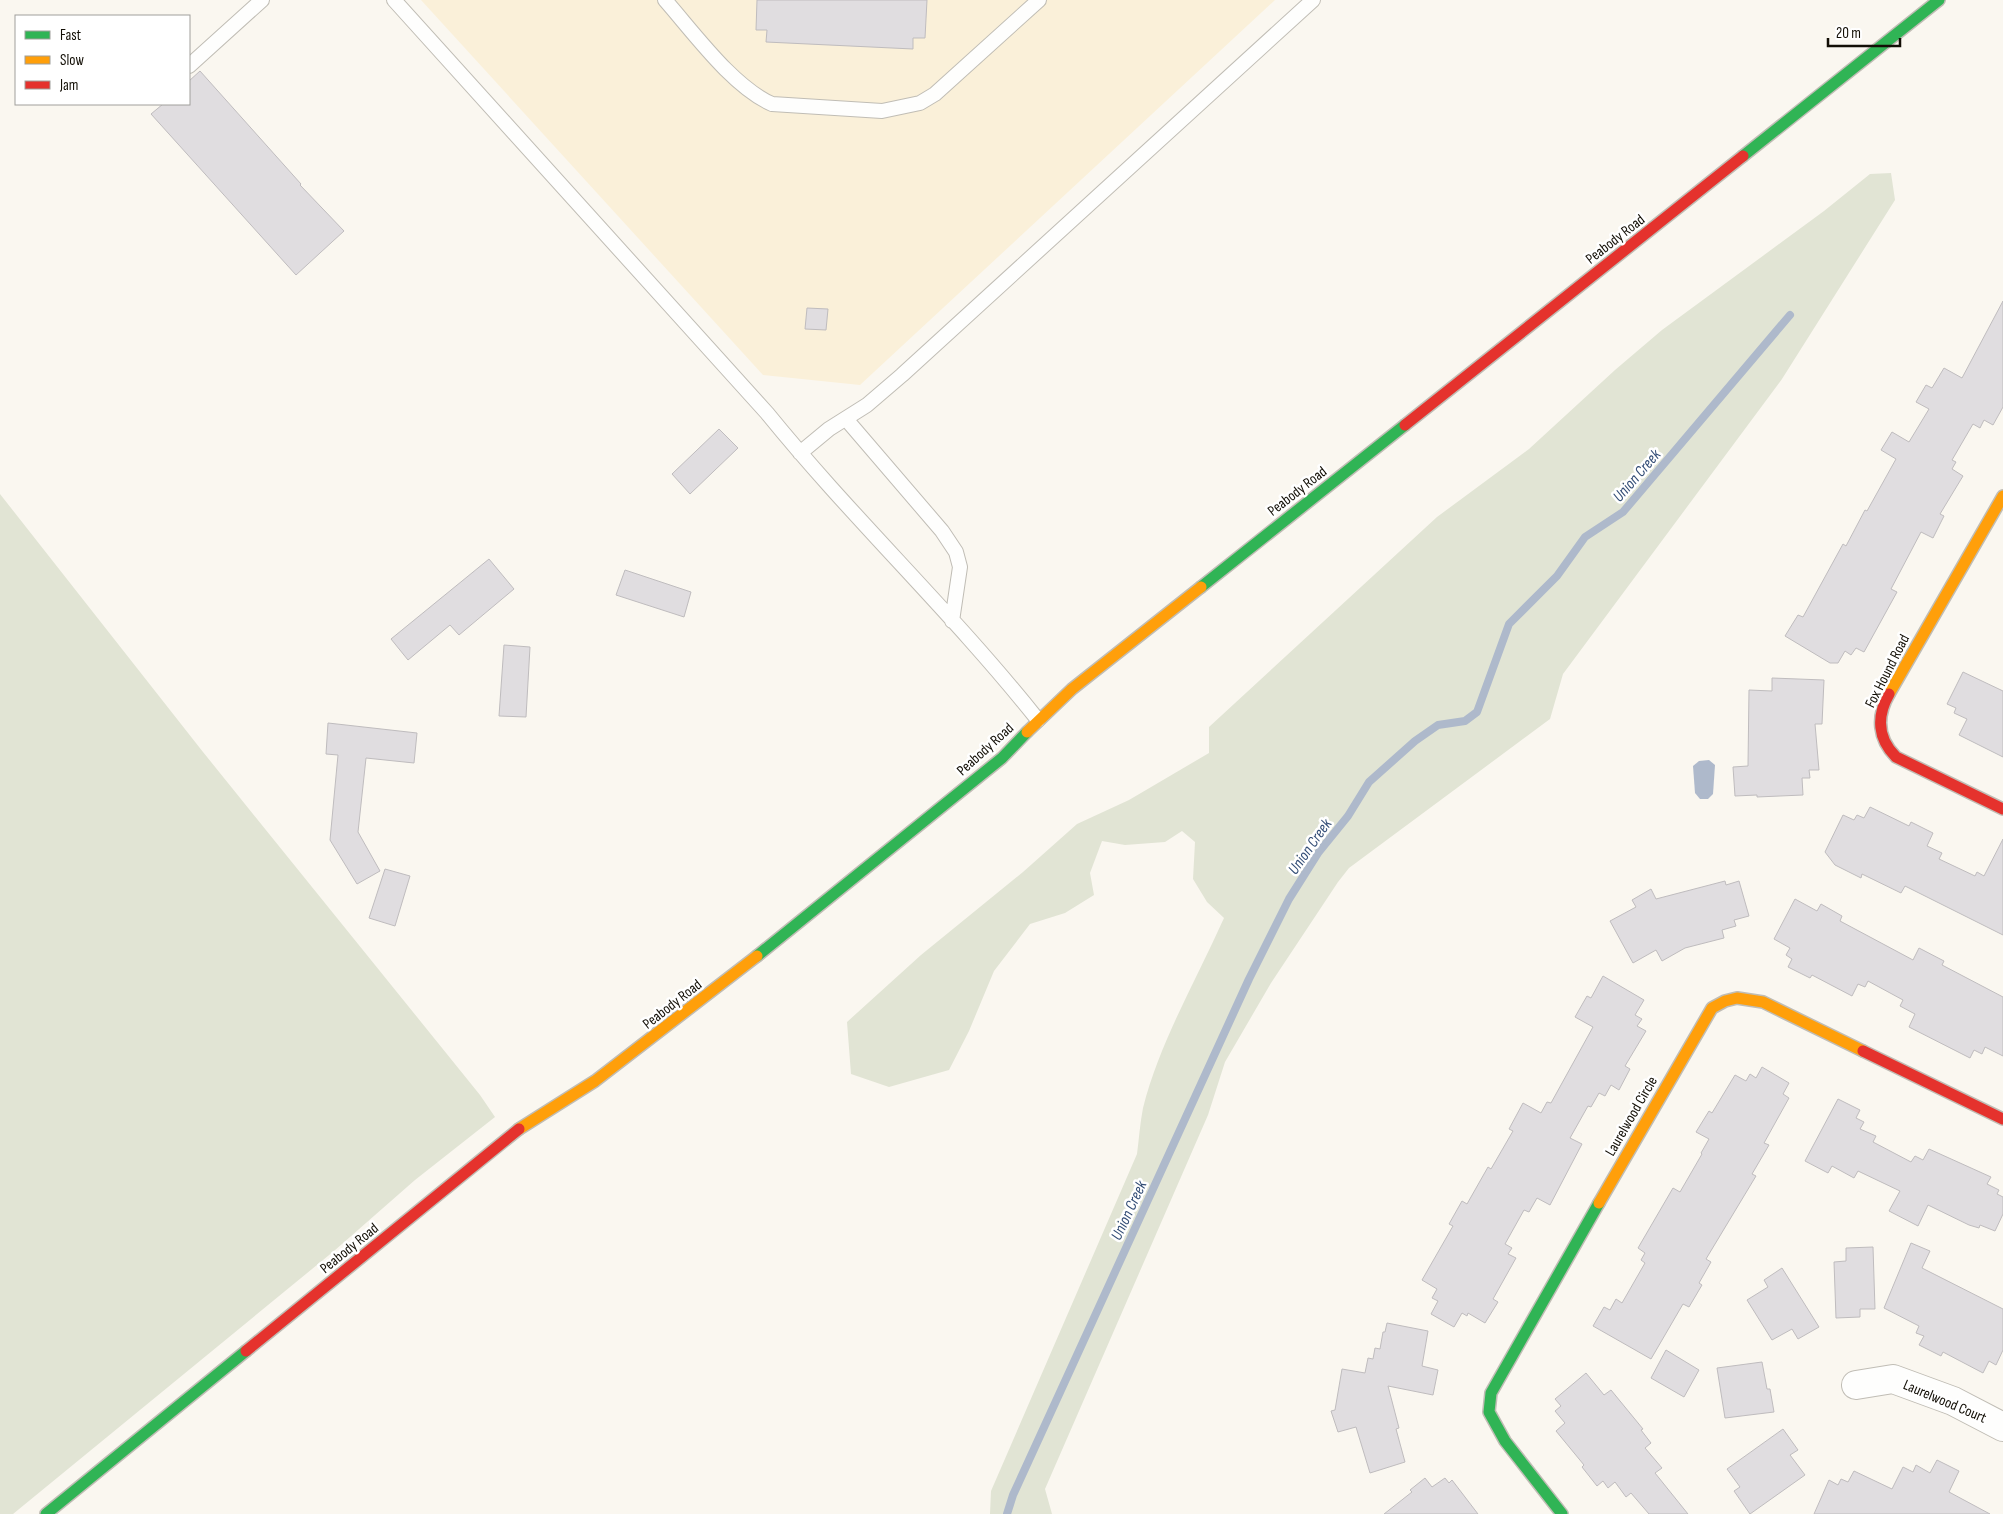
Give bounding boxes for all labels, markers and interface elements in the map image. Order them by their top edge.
legend [15,15,190,105]
scale bar [1828,15,1900,47]
text: 20 m [1836,24,1861,43]
text: Fast [60,26,82,45]
text: Slow [60,51,84,70]
text: Jam [59,76,78,95]
street label: Peabody Road [1582,210,1649,268]
water label: Union Creek [1609,445,1666,506]
street label: Peabody Road [1264,462,1331,520]
street label: Fox Hound Road [1861,631,1914,711]
street label: Peabody Road [953,719,1018,780]
water label: Union Creek [1284,815,1337,878]
street label: Peabody Road [639,975,706,1033]
street label: Laurelwood Circle [1601,1073,1662,1159]
water label: Union Creek [1107,1177,1152,1243]
street label: Peabody Road [316,1219,382,1278]
street label: Laurelwood Court [1900,1375,1990,1428]

